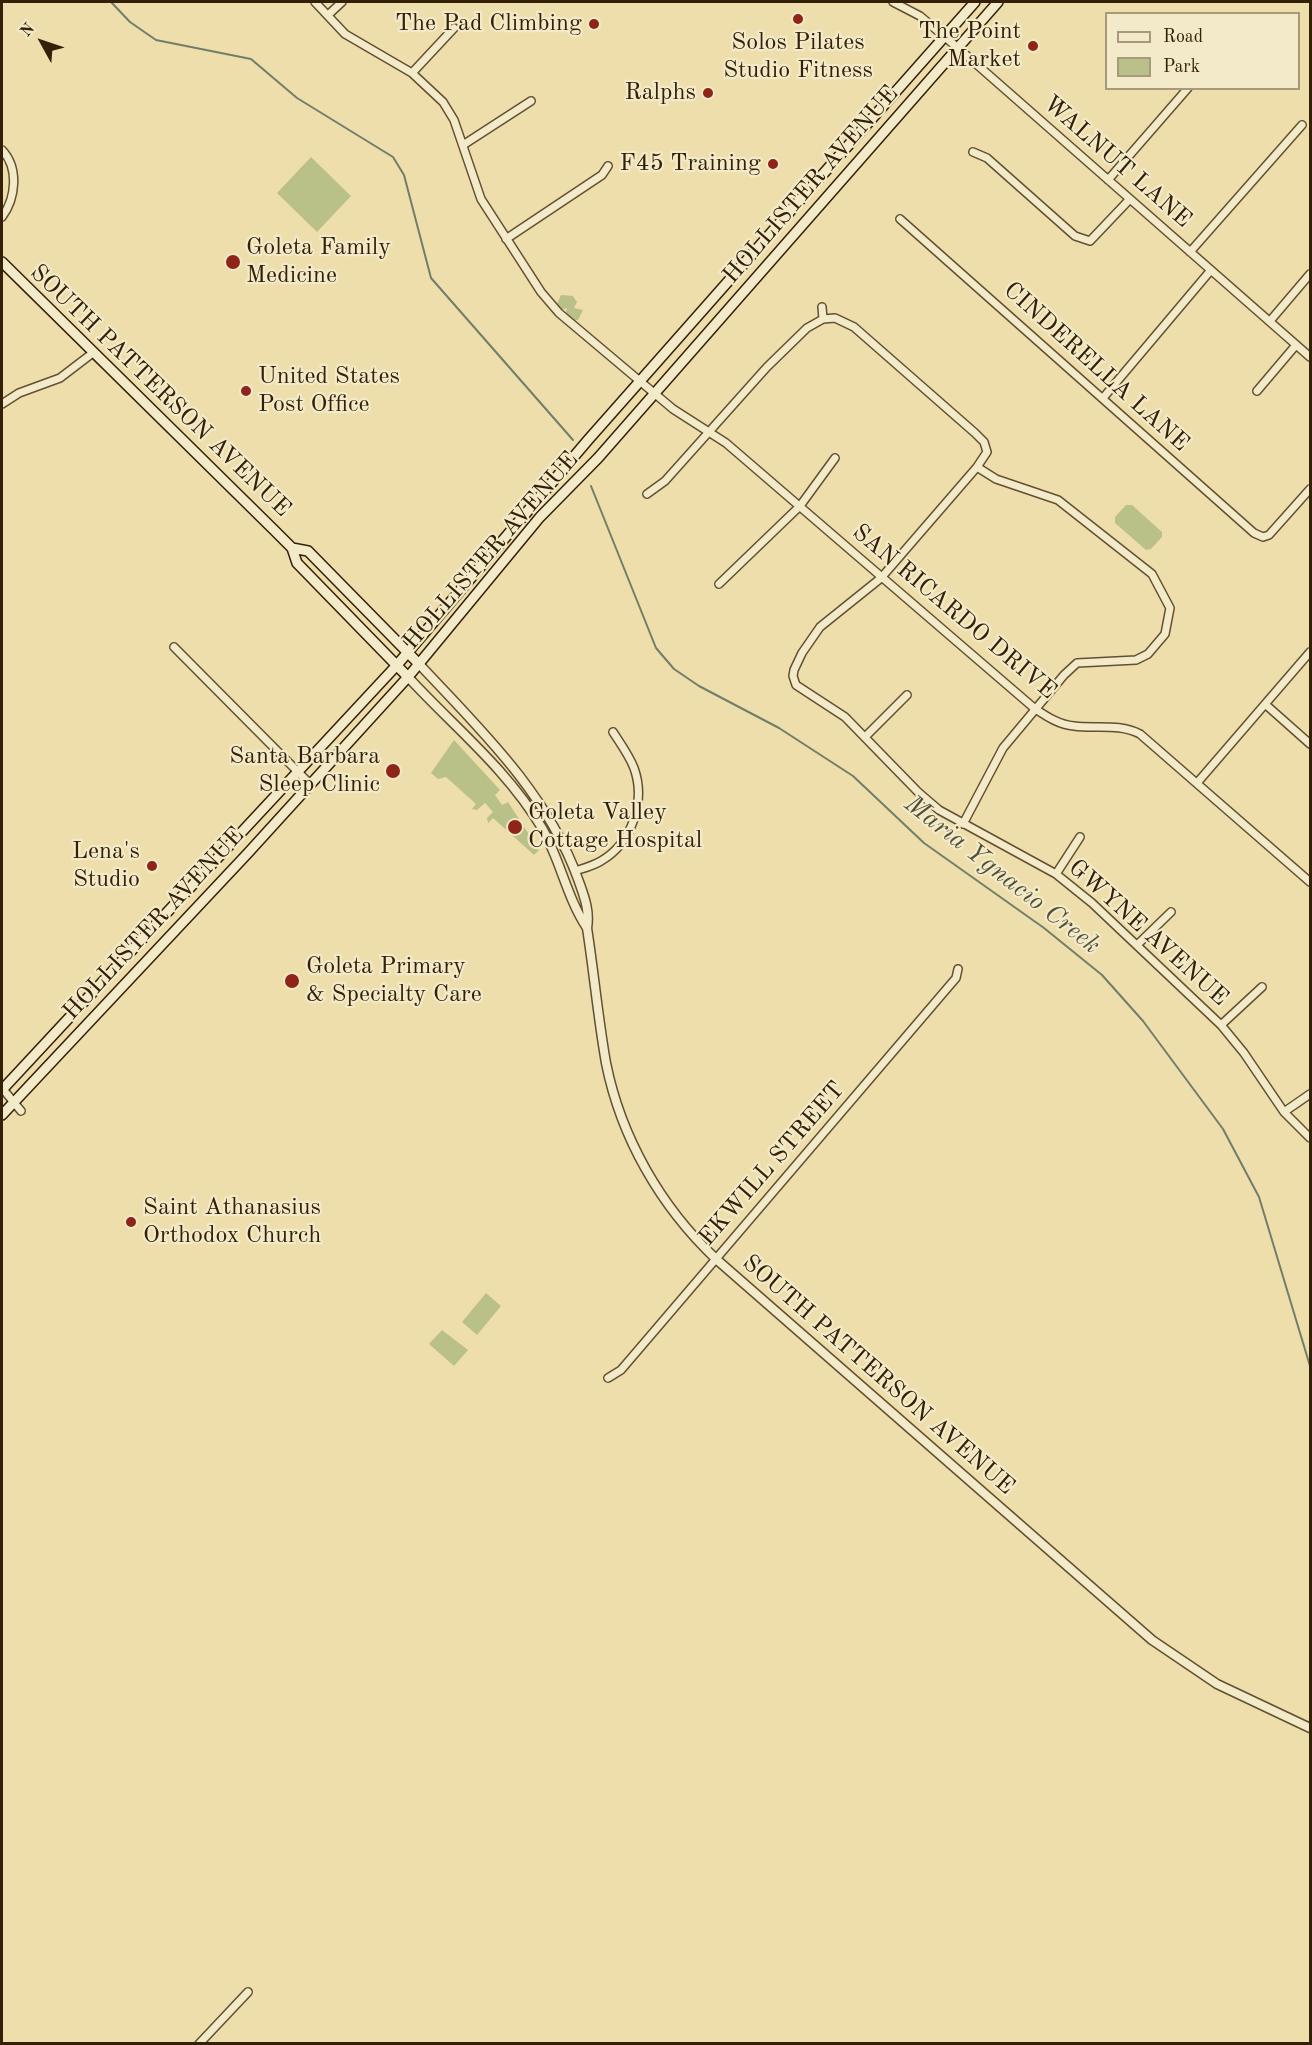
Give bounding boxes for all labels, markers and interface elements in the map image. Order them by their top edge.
place label: The Pad Climbing [395,10,582,38]
north arrow [12,12,72,72]
marker: Solos Pilates Studio Fitness [791,12,805,26]
legend [1105,12,1300,90]
marker: The Pad Climbing [587,17,601,31]
place label: The Point Market [918,18,1021,74]
text: N [18,21,38,40]
text: Road [1163,28,1203,46]
place label: Solos Pilates Studio Fitness [723,29,873,85]
marker: The Point Market [1026,39,1040,53]
text: Park [1163,58,1200,76]
place label: Ralphs [625,79,696,107]
street label: HOLLISTER AVENUE [717,80,905,290]
marker: Ralphs [701,86,715,100]
street label: WALNUT LANE [1037,90,1197,234]
place label: F45 Training [620,150,761,178]
marker: F45 Training [766,157,780,171]
place label: Goleta Family Medicine [246,234,391,290]
marker: Goleta Family Medicine [224,253,242,271]
street label: SOUTH PATTERSON AVENUE [24,259,296,523]
street label: CINDERELLA LANE [997,276,1195,458]
place label: United States Post Office [258,363,400,419]
marker: United States Post Office [239,384,253,398]
street label: HOLLISTER AVENUE [397,446,585,656]
street label: SAN RICARDO DRIVE [846,518,1062,706]
place label: Santa Barbara Sleep Clinic [229,743,380,799]
marker: Santa Barbara Sleep Clinic [384,762,402,780]
water label: Maria Ygnacio Creek [898,789,1106,961]
place label: Goleta Valley Cottage Hospital [528,799,702,855]
marker: Goleta Valley Cottage Hospital [506,818,524,836]
street label: HOLLISTER AVENUE [57,822,251,1026]
place label: Lena's Studio [72,838,140,894]
street label: GWYNE AVENUE [1062,854,1234,1012]
marker: Lena's Studio [145,859,159,873]
place label: Goleta Primary & Specialty Care [306,953,482,1009]
marker: Goleta Primary & Specialty Care [283,972,301,990]
street label: EKWILL STREET [693,1076,851,1252]
place label: Saint Athanasius Orthodox Church [143,1194,321,1250]
marker: Saint Athanasius Orthodox Church [124,1215,138,1229]
street label: SOUTH PATTERSON AVENUE [736,1249,1020,1501]

